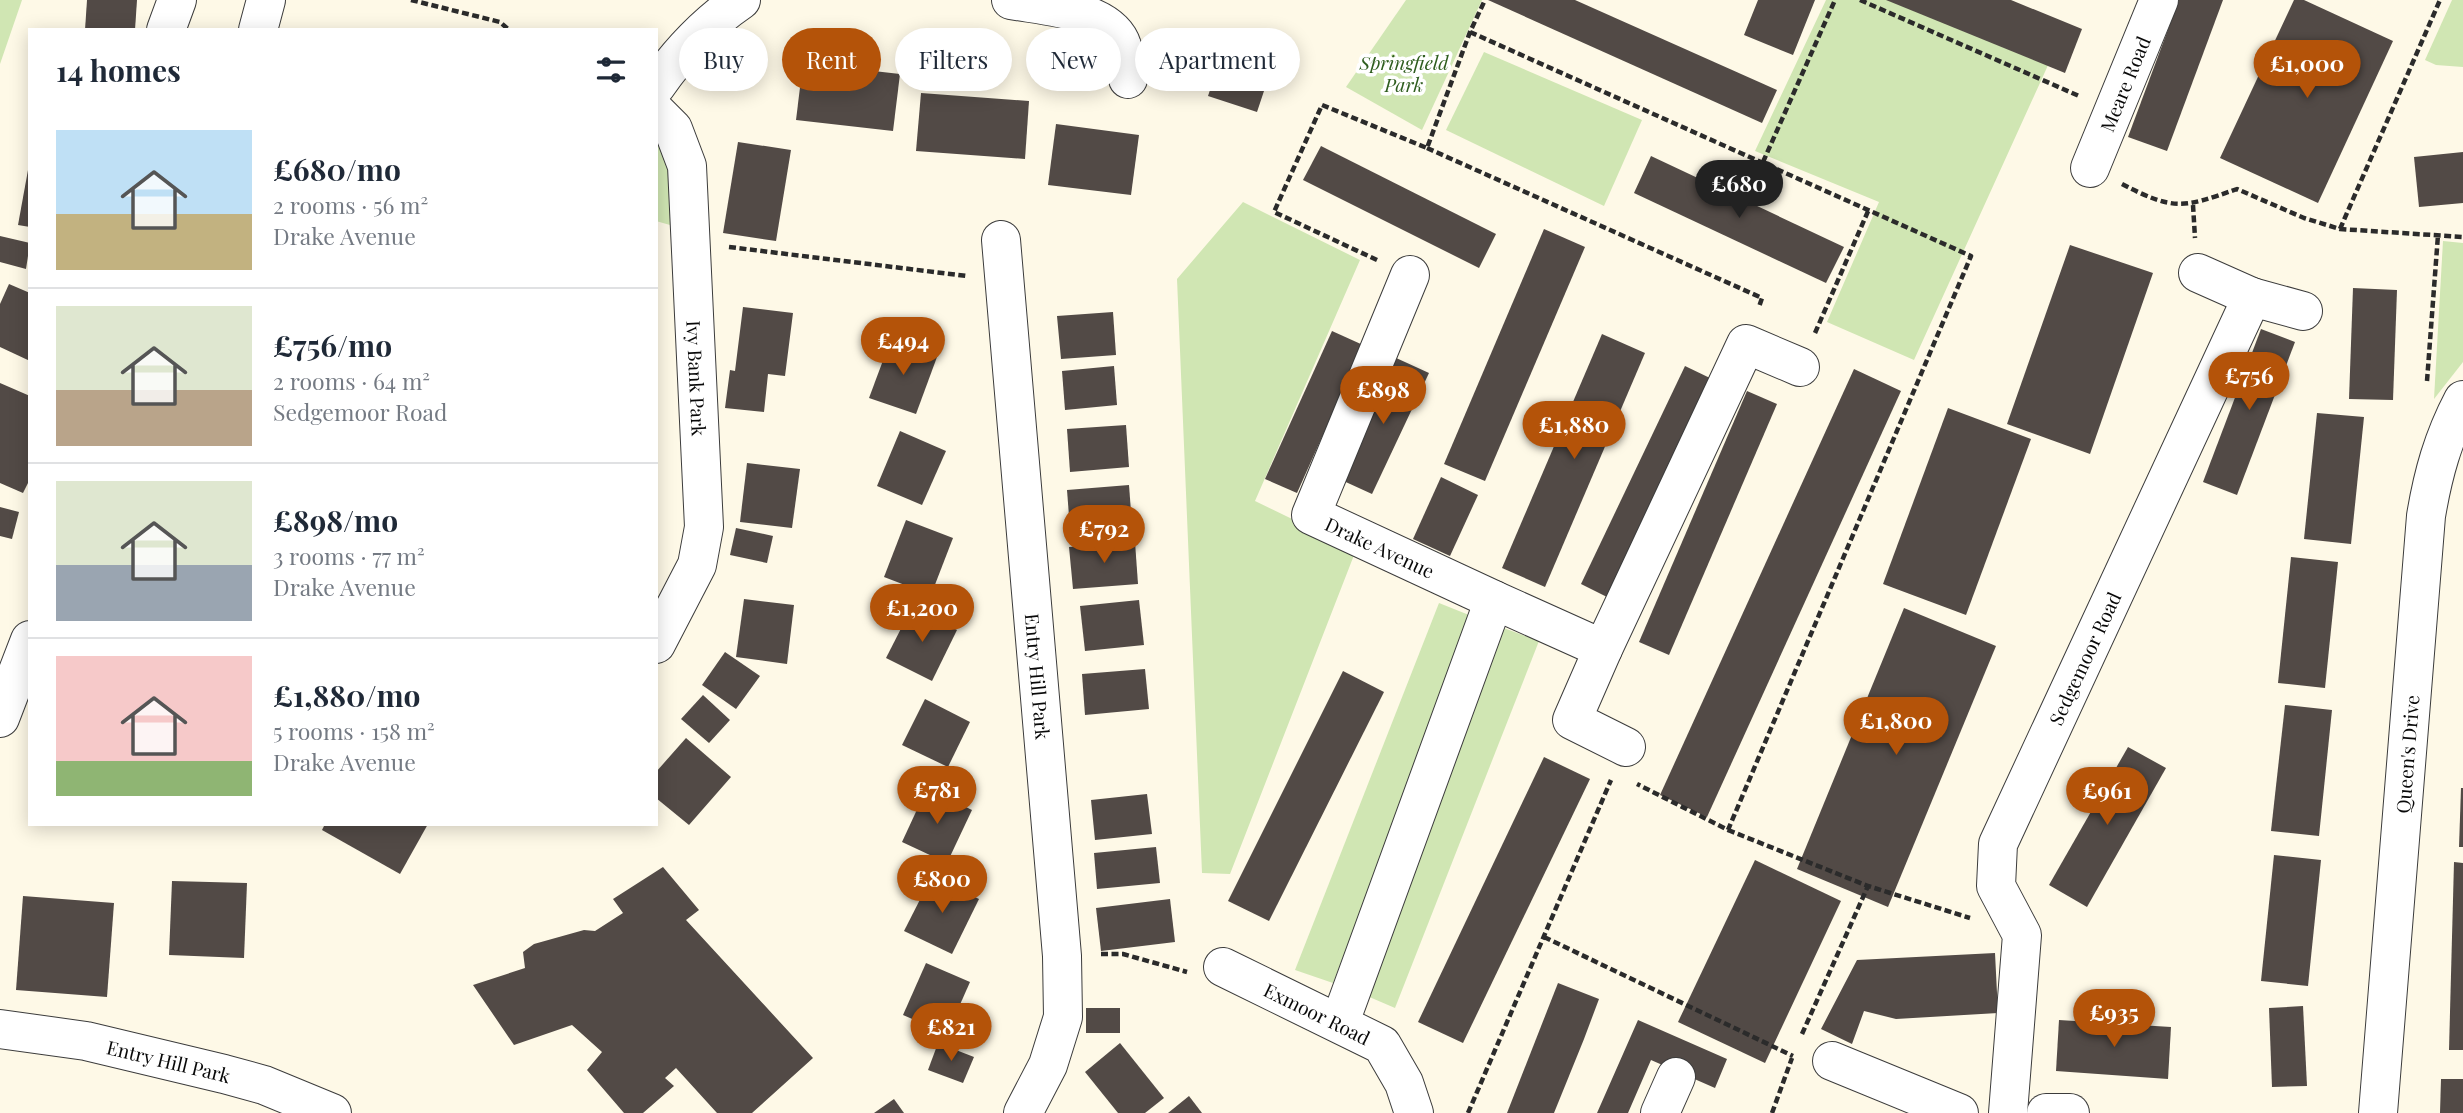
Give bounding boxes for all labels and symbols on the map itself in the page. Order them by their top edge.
street label: Meare Road [2093,32,2156,135]
pin: £1,000 [2250,41,2364,100]
park label: Springfield Park [1359,49,1449,97]
pin: £680 [1698,160,1780,220]
pin: £494 [862,318,944,377]
street label: Ivy Bank Park [681,320,713,437]
pin: £756 [2208,352,2290,412]
pin: £898 [1342,366,1424,426]
pin: £1,880 [1517,402,1631,461]
pin: £792 [1063,505,1145,565]
street label: Drake Avenue [1321,510,1439,584]
pin: £1,200 [865,584,979,644]
street label: Sedgemoor Road [2042,587,2126,729]
street label: Entry Hill Park [1020,612,1057,741]
street label: Queen's Drive [2389,694,2425,814]
pin: £1,800 [1839,698,1953,757]
pin: £781 [896,766,978,826]
pin: £961 [2066,768,2148,827]
pin: £800 [901,856,983,915]
street label: Exmoor Road [1260,976,1375,1050]
pin: £935 [2073,990,2155,1049]
pin: £821 [910,1004,992,1063]
street label: Entry Hill Park [104,1033,234,1088]

